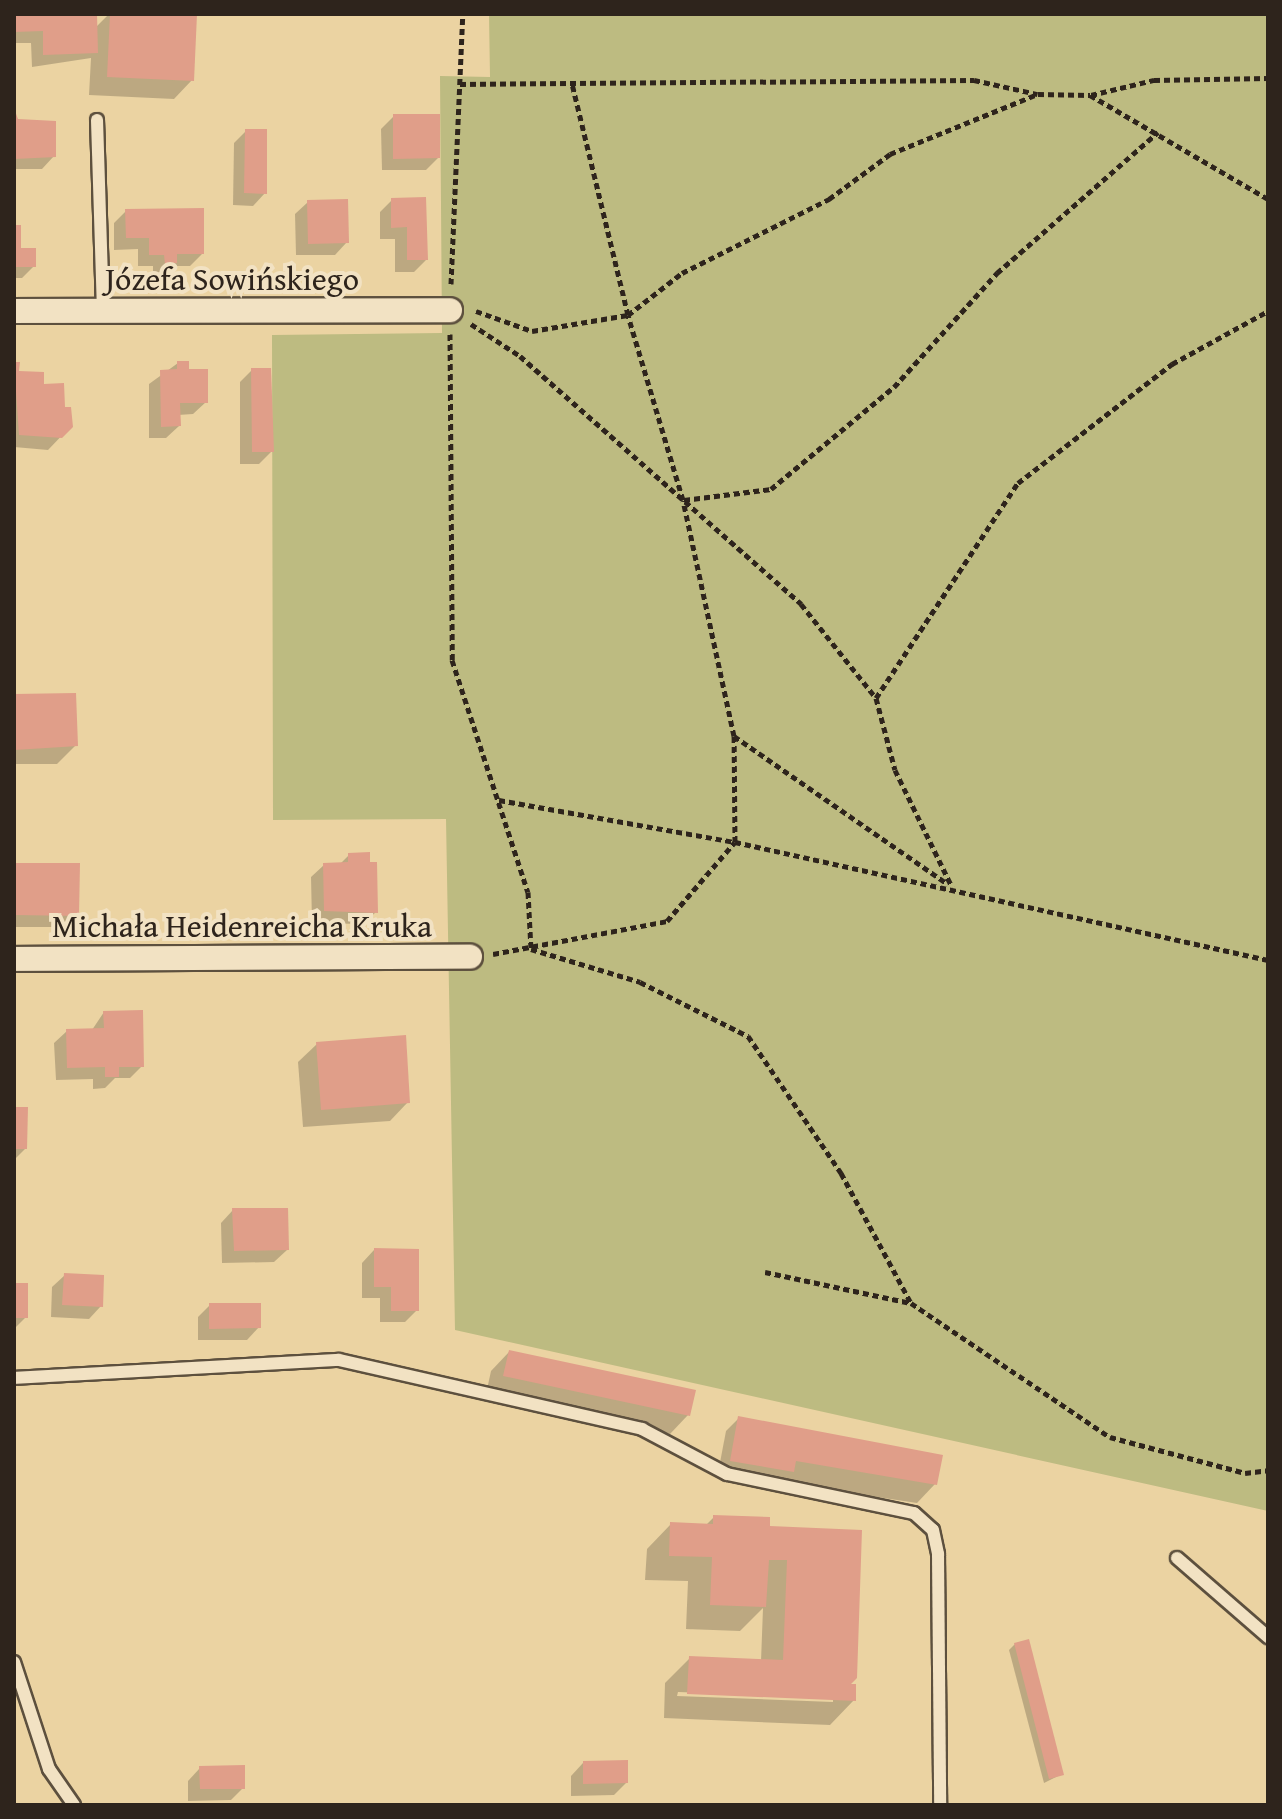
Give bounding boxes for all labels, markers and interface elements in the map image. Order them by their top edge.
street label: Józefa Sowińskiego [105,260,359,298]
street label: Michała Heidenreicha Kruka [52,907,432,945]

